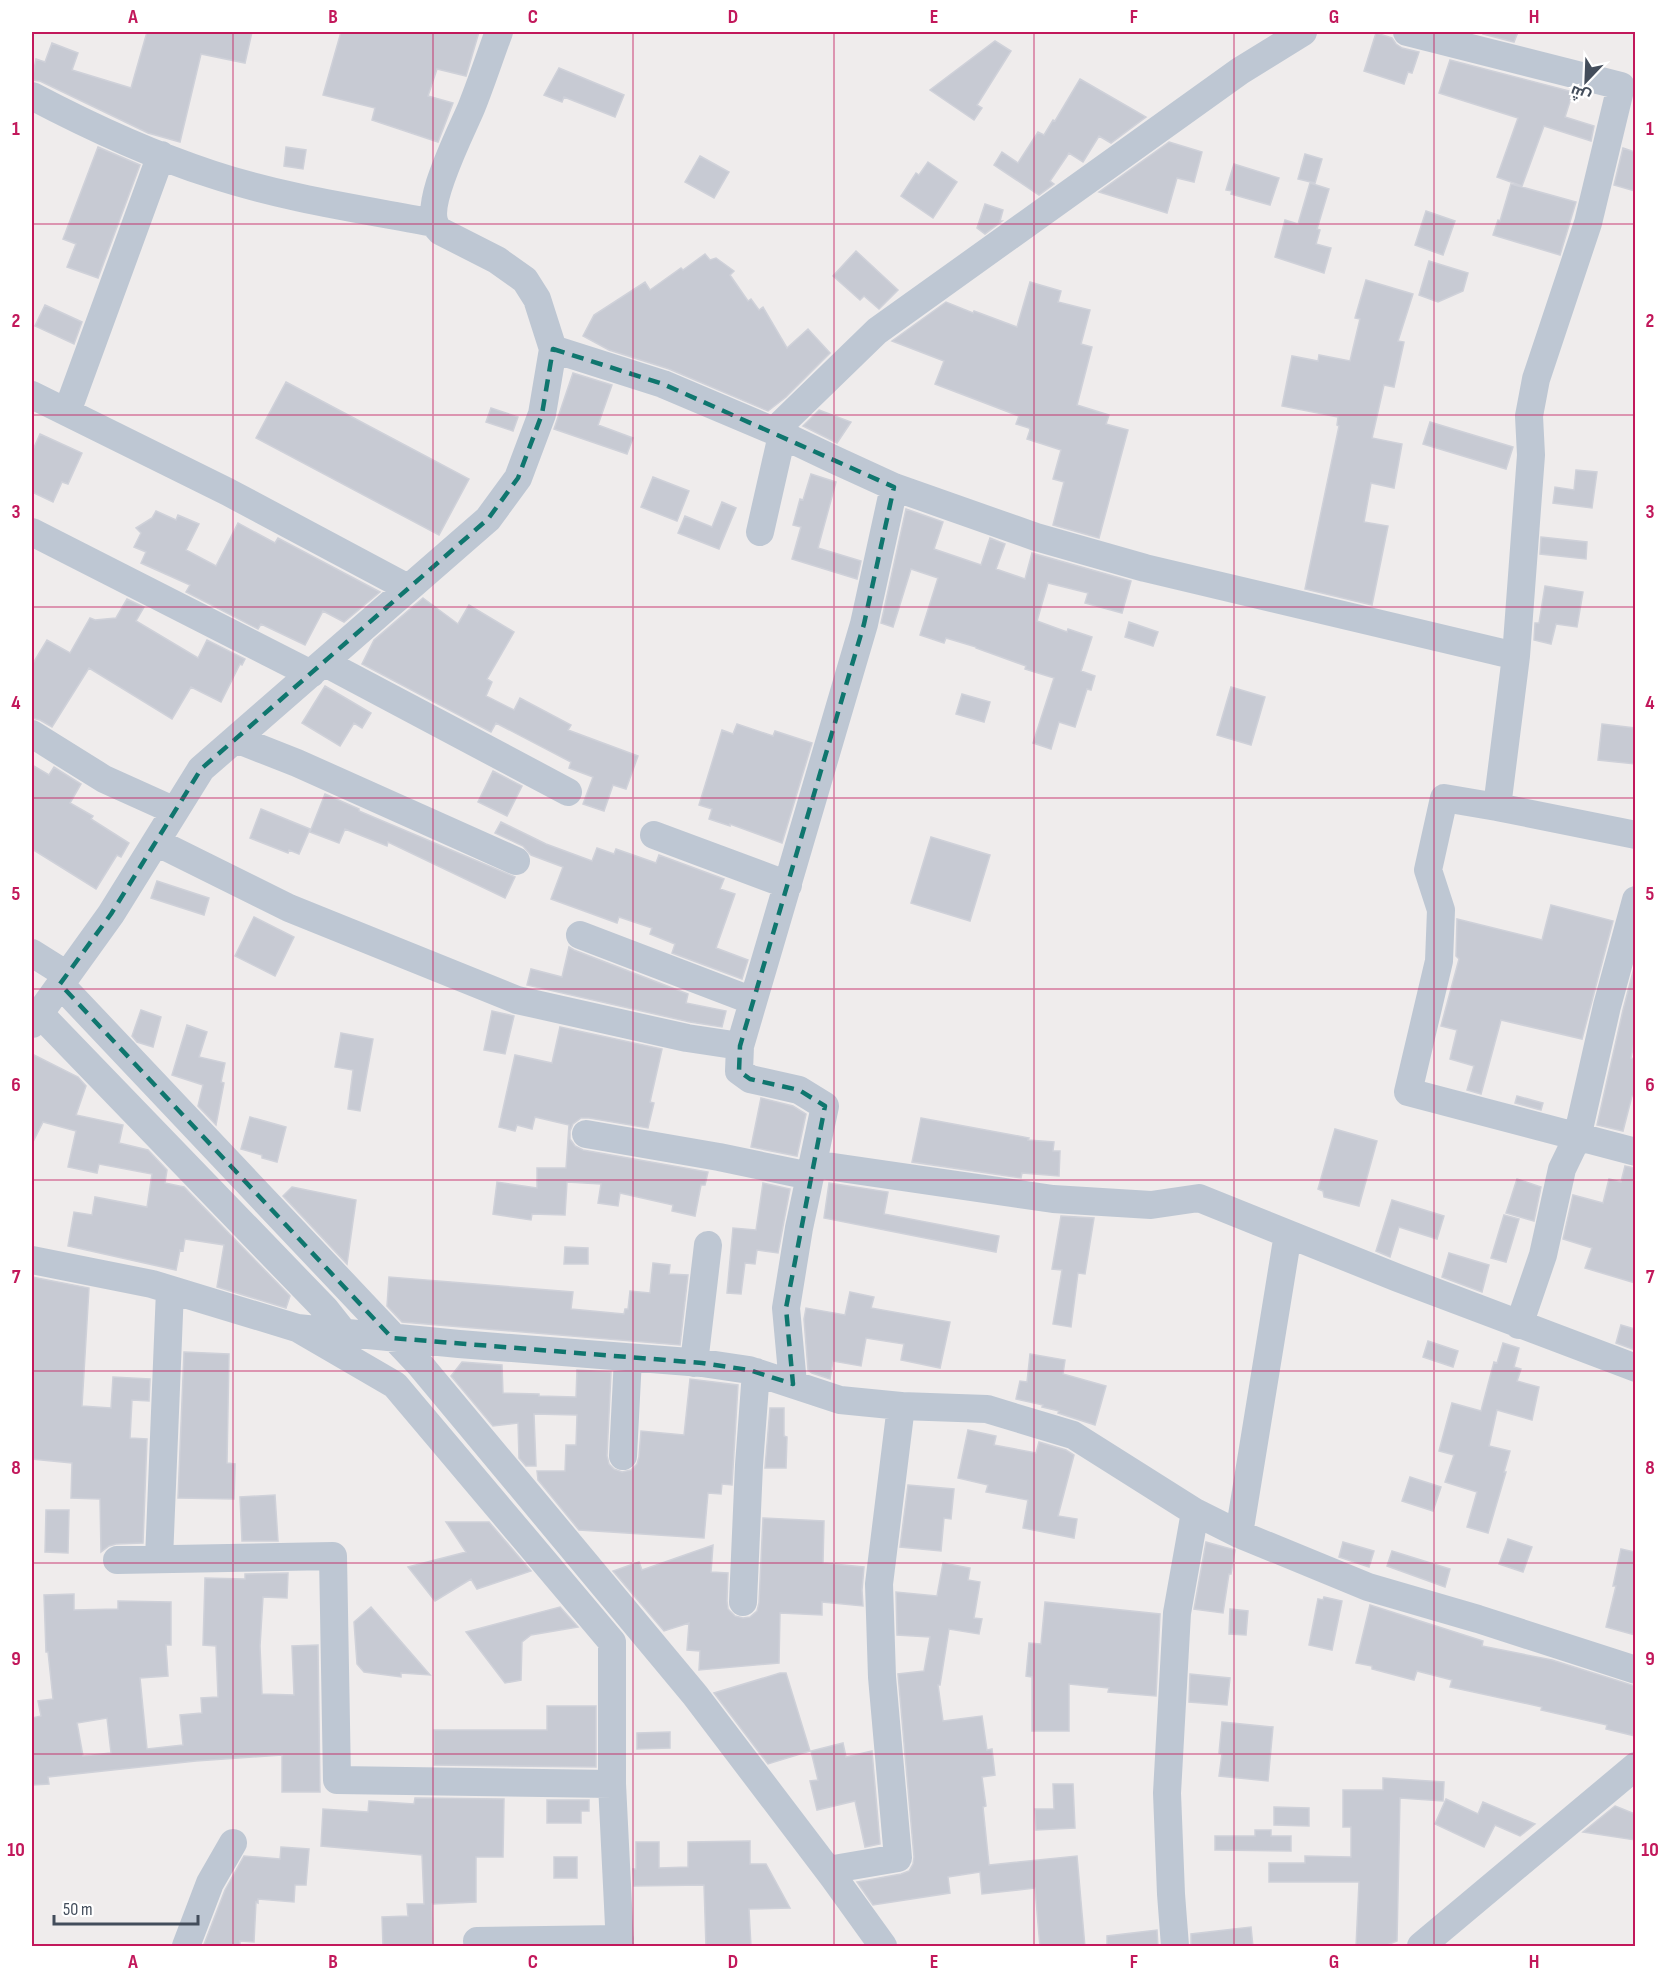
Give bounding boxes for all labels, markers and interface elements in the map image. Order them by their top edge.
text: A [127,5,138,29]
text: B [328,5,338,29]
text: C [528,5,538,29]
text: D [728,5,738,29]
text: E [930,5,938,29]
text: F [1130,5,1138,29]
text: G [1329,5,1339,29]
text: H [1529,5,1539,29]
north arrow [1556,51,1616,111]
text: ش [1568,81,1594,106]
text: 1 [12,117,20,141]
text: 1 [1646,117,1654,141]
text: 2 [12,309,20,333]
text: 2 [1646,309,1654,333]
text: 3 [12,500,21,524]
text: 3 [1646,500,1655,524]
text: 4 [11,691,21,715]
text: 4 [1645,691,1655,715]
text: 5 [12,882,21,906]
text: 5 [1646,882,1655,906]
text: 6 [11,1073,21,1097]
text: 6 [1645,1073,1655,1097]
text: 7 [12,1265,21,1289]
text: 7 [1646,1265,1655,1289]
text: 8 [11,1456,21,1480]
text: 8 [1645,1456,1655,1480]
text: 9 [11,1647,21,1671]
text: 9 [1645,1647,1655,1671]
text: 10 [7,1838,25,1862]
text: 10 [1641,1838,1659,1862]
scale bar [54,1888,198,1926]
text: 50 m [63,1899,93,1920]
text: A [127,1950,138,1974]
text: B [328,1950,338,1974]
text: C [528,1950,538,1974]
text: D [728,1950,738,1974]
text: E [930,1950,938,1974]
text: F [1130,1950,1138,1974]
text: G [1329,1950,1339,1974]
text: H [1529,1950,1539,1974]

